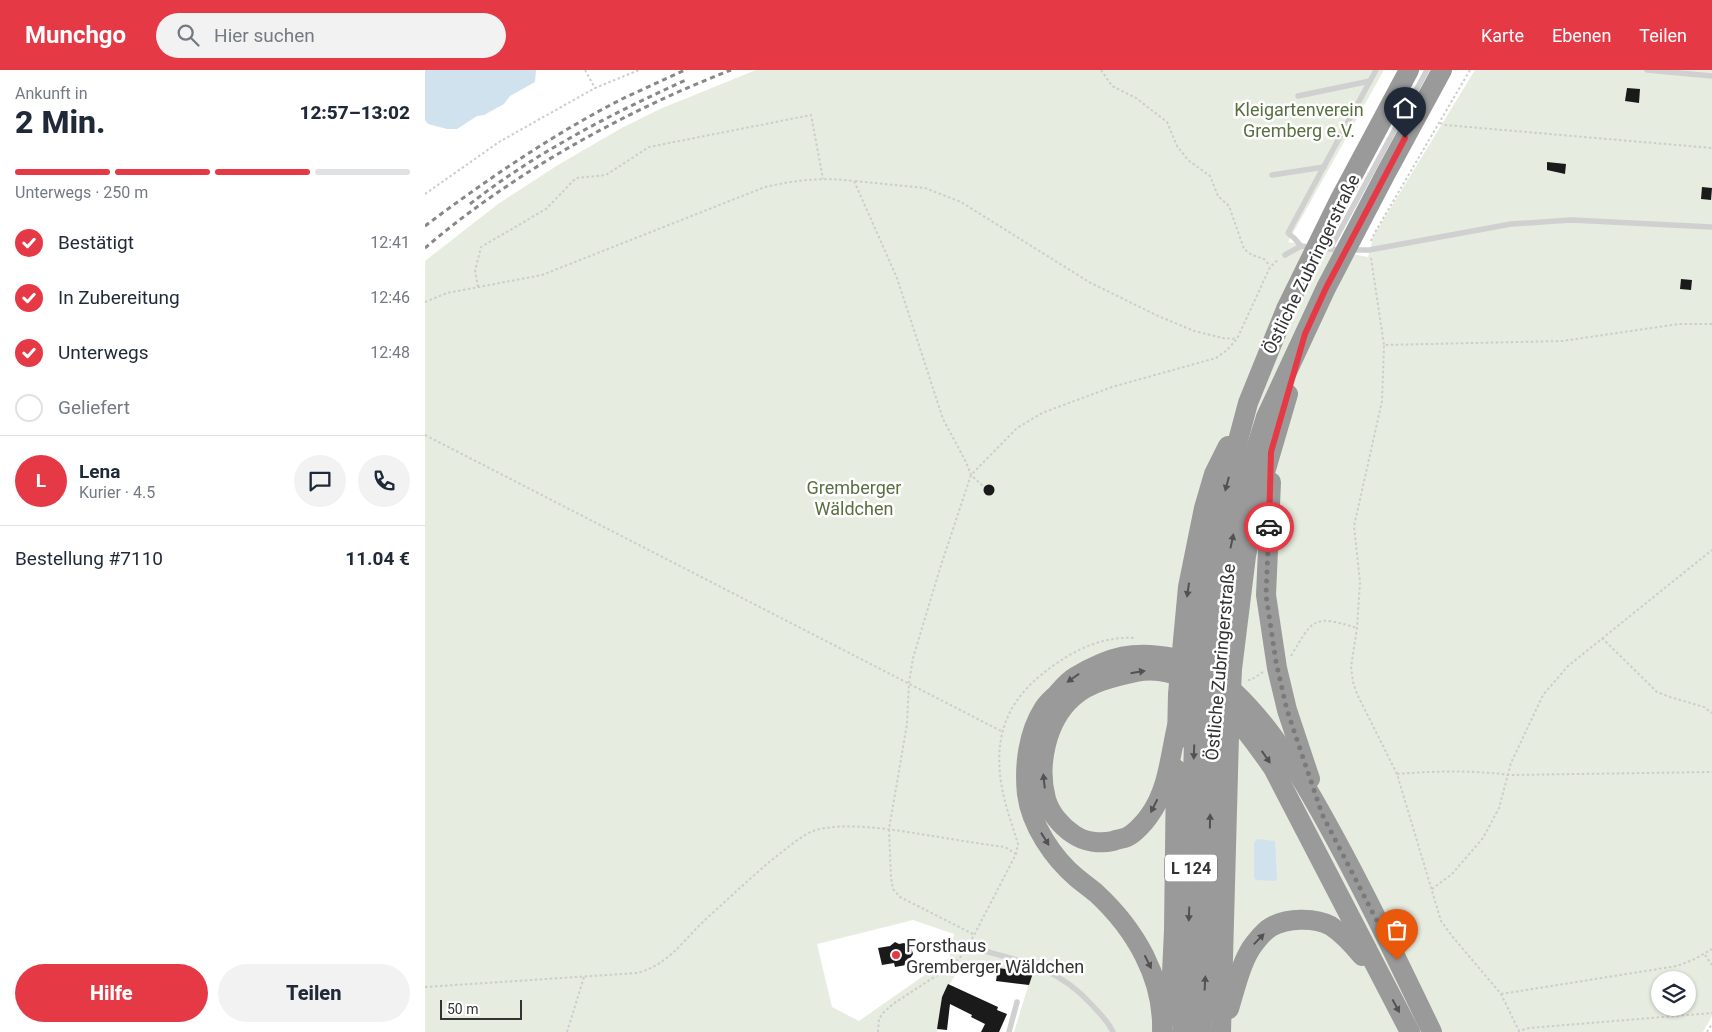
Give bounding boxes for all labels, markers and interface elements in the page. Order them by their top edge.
search box [156,13,506,58]
text: Munchgo [25,21,126,49]
icon: search [174,21,202,49]
text: Hier suchen [214,24,315,47]
text: Karte [1481,25,1524,46]
text: Ebenen [1552,25,1611,46]
text: Teilen [1639,25,1687,46]
text: Ankunft in [15,84,88,103]
pin [1384,87,1426,138]
icon: home [1391,94,1419,122]
park label: Kleigartenverein Gremberg e.V. [1234,99,1364,141]
text: 12:57–13:02 [299,101,410,124]
text: 2 Min. [15,103,106,141]
street label: Östliche Zubringerstraße [1258,171,1364,357]
text: Unterwegs · 250 m [15,183,148,202]
icon: check [15,229,43,257]
text: Bestätigt [58,231,134,254]
text: 12:41 [370,233,410,252]
icon: check [15,284,43,312]
text: In Zubereitung [58,286,180,309]
text: 12:46 [370,288,410,307]
icon: check [15,339,43,367]
text: Unterwegs [58,341,149,364]
text: 12:48 [370,343,410,362]
text: Geliefert [58,396,130,419]
button: chat [294,455,346,507]
button: phone [358,455,410,507]
text: Lena [79,460,120,483]
text: L [36,469,46,492]
park label: Gremberger Wäldchen [807,477,901,519]
one-way arrow [1222,477,1230,492]
text: Kurier · 4.5 [79,483,155,502]
courier [1244,502,1294,552]
icon: car [1255,513,1283,541]
one-way arrow [1228,534,1236,549]
text: Bestellung #7110 [15,547,163,570]
text: 11.04 € [345,547,410,570]
street label: Östliche Zubringerstraße [1201,563,1239,761]
one-way arrow [1184,582,1192,598]
one-way arrow [1131,668,1147,676]
one-way arrow [1067,673,1080,683]
one-way arrow [1189,744,1197,760]
one-way arrow [1261,751,1271,764]
one-way arrow [1040,772,1048,788]
one-way arrow [1150,799,1158,813]
one-way arrow [1206,813,1214,829]
one-way arrow [1040,832,1050,845]
road number: L 124 [1165,854,1217,881]
one-way arrow [1185,907,1193,923]
pin [1376,909,1418,960]
icon: bag [1383,916,1411,944]
one-way arrow [1253,933,1265,945]
place label: Forsthaus Gremberger Wäldchen [906,935,1084,977]
marker: Forsthaus Gremberger Wäldchen [890,949,902,961]
one-way arrow [1144,955,1152,969]
button: Hilfe [15,964,208,1022]
button: Teilen [218,964,410,1022]
map controls [1651,971,1696,1016]
button: layers [1651,971,1696,1016]
one-way arrow [1202,975,1210,991]
scale bar [440,997,523,1020]
one-way arrow [1392,999,1400,1014]
text: 50 m [447,1001,479,1017]

